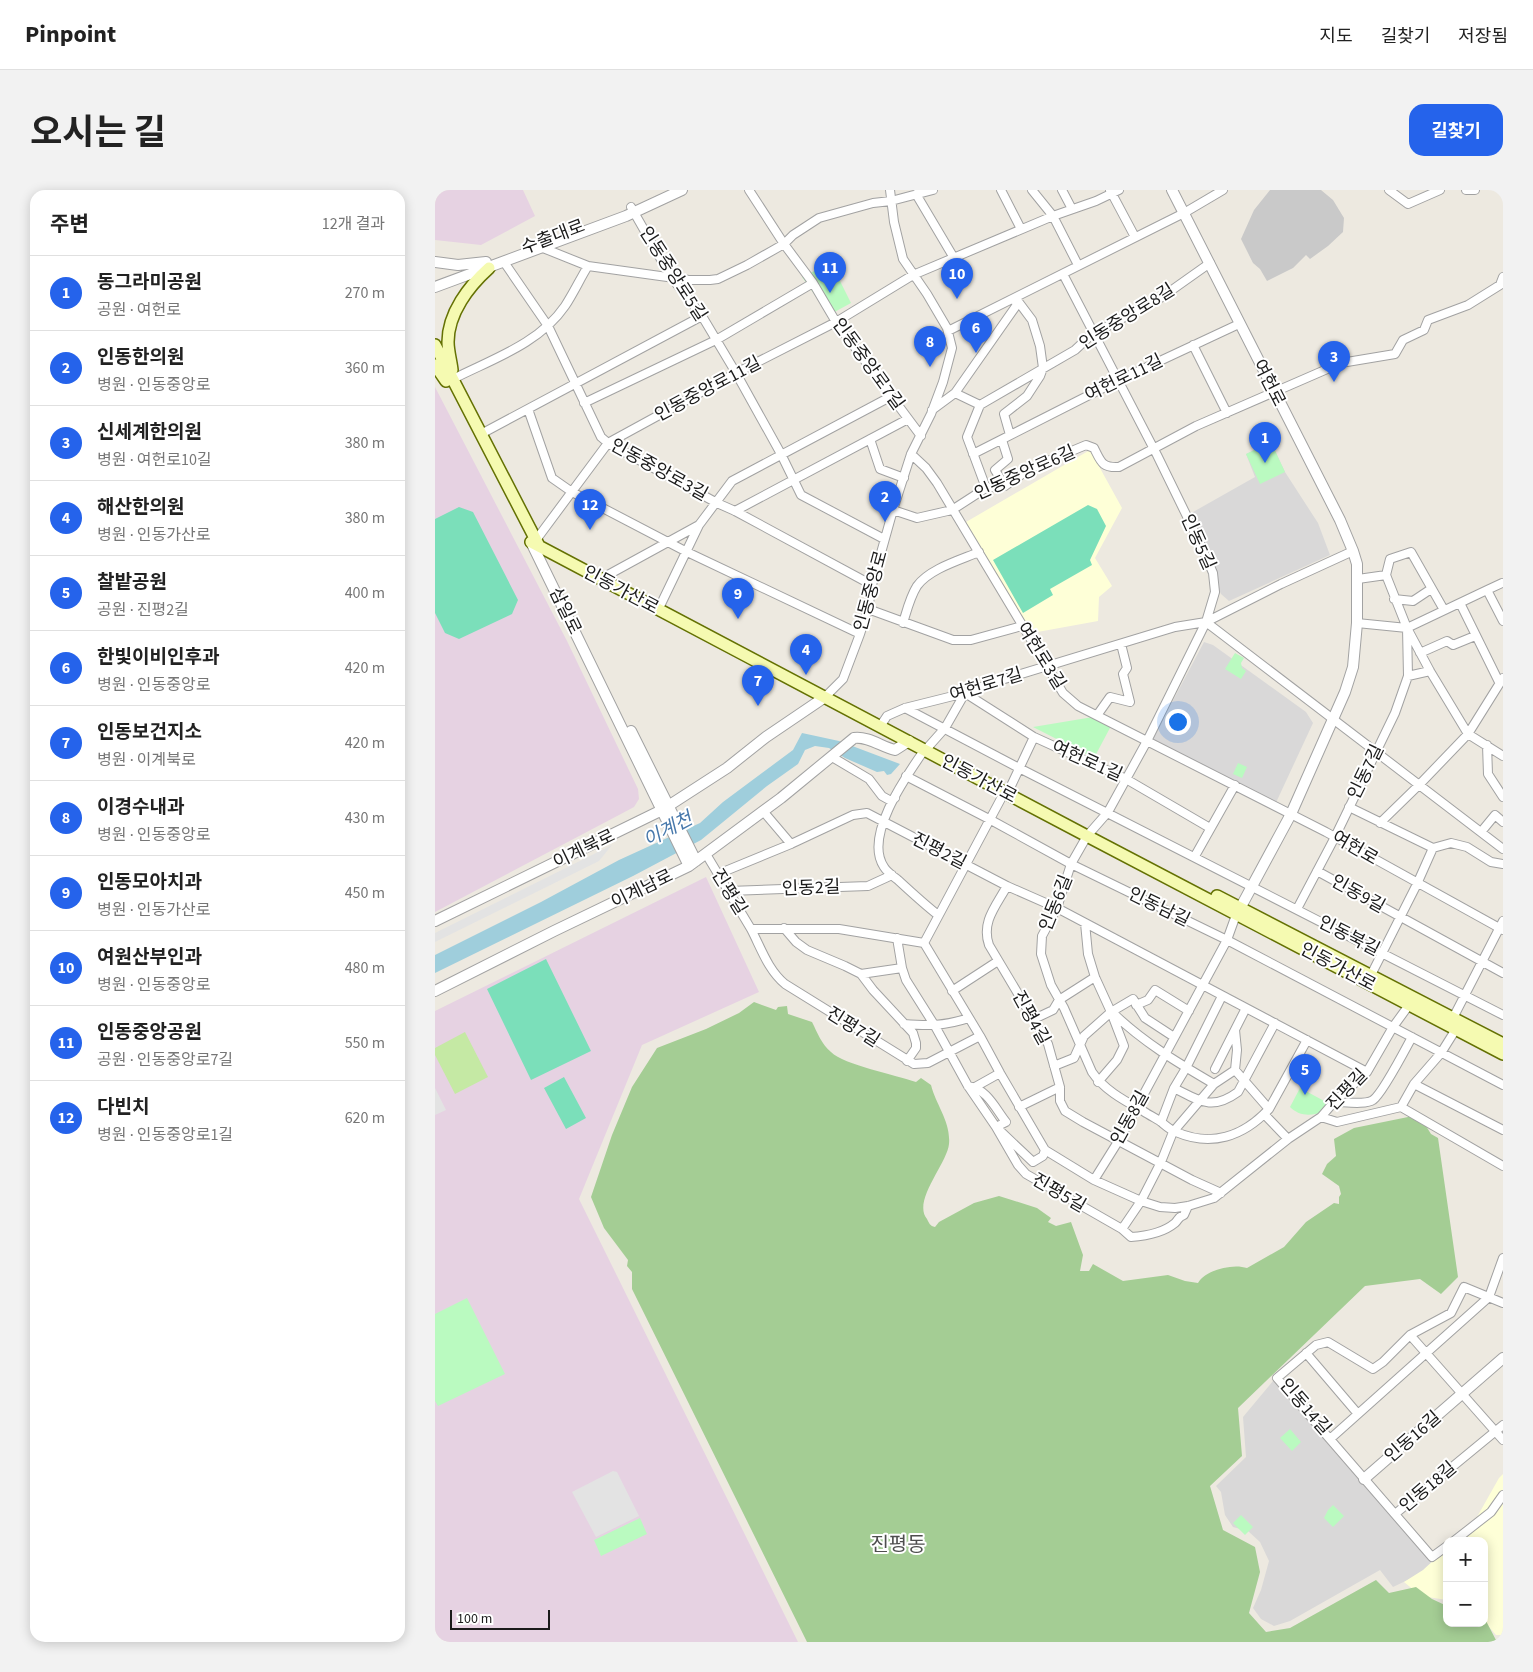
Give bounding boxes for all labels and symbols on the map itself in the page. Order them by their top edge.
street label: 수출대로 [518,213,588,261]
street label: 인동중앙로5길 [633,222,713,326]
pin: 11 [814,252,846,293]
pin: 10 [941,258,973,299]
street label: 인동중앙로8길 [1074,278,1180,356]
pin: 6 [960,312,992,353]
street label: 인동중앙로7길 [826,313,910,415]
pin: 8 [914,326,946,367]
pin: 3 [1318,341,1350,382]
street label: 여헌로11길 [1081,348,1167,408]
street label: 인동중앙로11길 [650,350,766,428]
street label: 여헌로 [1247,355,1291,411]
pin: 1 [1249,422,1281,463]
street label: 인동중앙로3길 [606,433,712,507]
street label: 인동중앙로6길 [970,440,1080,506]
pin: 2 [869,481,901,522]
pin: 12 [574,489,606,530]
street label: 인동5길 [1175,510,1221,574]
street label: 인동중앙로 [848,548,894,634]
street label: 인동가산로 [579,560,663,620]
pin: 9 [722,578,754,619]
street label: 삼일로 [543,583,587,639]
street label: 여헌로3길 [1010,617,1072,695]
pin: 4 [790,634,822,675]
street label: 여헌로7길 [946,662,1026,708]
pin: 7 [742,665,774,706]
your location [1165,709,1191,735]
street label: 여헌로1길 [1048,734,1126,788]
street label: 인동7길 [1342,740,1390,804]
street label: 인동가산로 [937,749,1021,809]
water label: 이계천 [639,805,699,854]
street label: 이계북로 [549,823,619,875]
street label: 여헌로 [1327,825,1383,871]
street label: 진평2길 [907,827,971,875]
street label: 이계남로 [607,863,677,915]
street label: 진평길 [705,864,753,920]
street label: 인동9길 [1326,869,1390,919]
street label: 인동6길 [1033,871,1079,935]
street label: 인동2길 [781,874,841,902]
street label: 인동남길 [1124,881,1194,933]
street label: 인동북길 [1314,910,1384,962]
street label: 인동가산로 [1296,937,1380,997]
street label: 진평4길 [1006,986,1056,1050]
street label: 진평7길 [822,1001,884,1053]
pin: 5 [1289,1054,1321,1095]
street label: 진평길 [1321,1063,1373,1117]
street label: 인동8길 [1105,1086,1155,1150]
street label: 진평5길 [1027,1168,1091,1218]
street label: 인동14길 [1273,1373,1337,1441]
street label: 인동16길 [1379,1405,1447,1469]
street label: 인동18길 [1394,1456,1462,1518]
district label: 진평동 [870,1531,926,1559]
scale bar [450,1607,550,1630]

